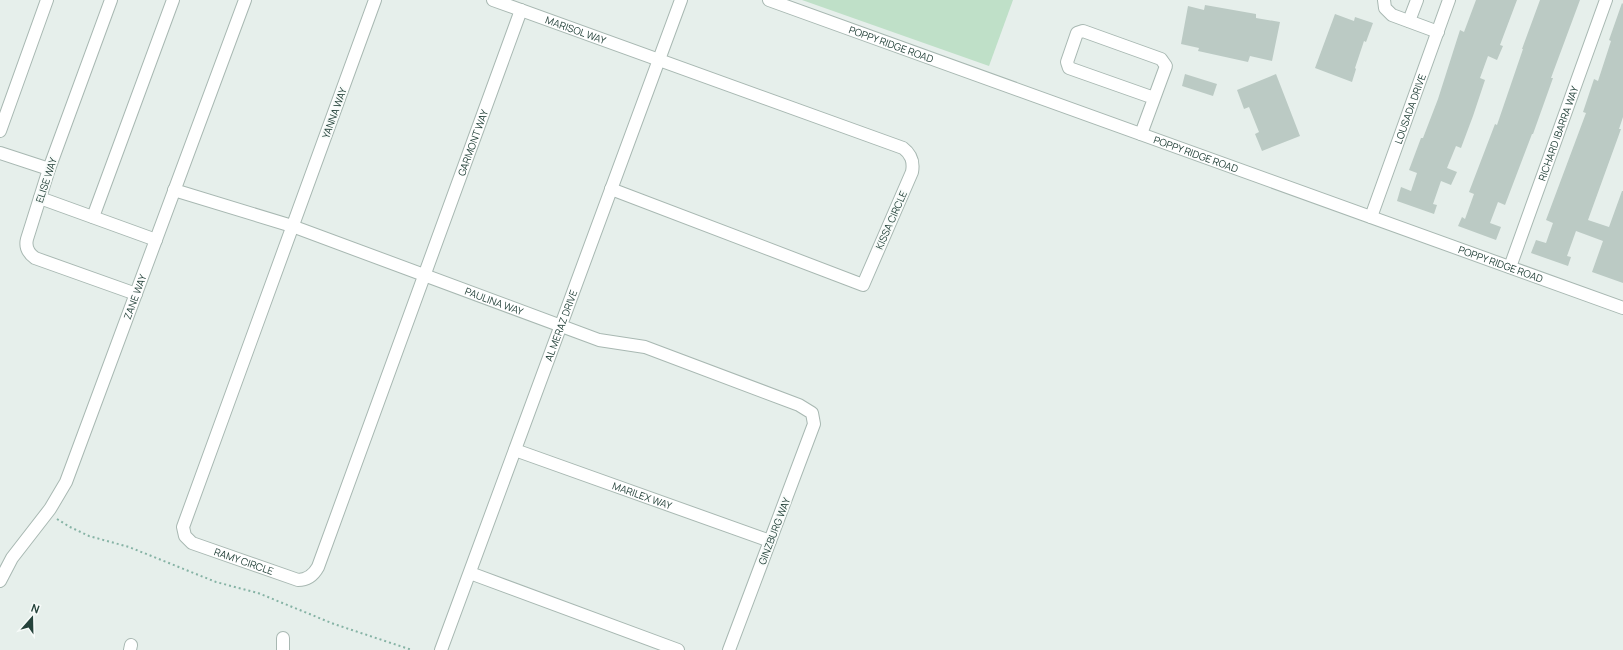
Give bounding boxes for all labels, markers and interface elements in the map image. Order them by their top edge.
street label: MARISOL WAY [544,13,608,47]
street label: POPPY RIDGE ROAD [847,22,936,66]
street label: LOUSADA DRIVE [1391,72,1429,146]
street label: RICHARD IBARRA WAY [1535,84,1582,183]
street label: YANNA WAY [318,85,350,140]
street label: GARMONT WAY [454,107,491,178]
street label: POPPY RIDGE ROAD [1152,132,1241,176]
street label: ELISE WAY [32,155,60,204]
street label: KISSA CIRCLE [872,188,910,252]
street label: POPPY RIDGE ROAD [1457,242,1545,286]
street label: ZANE WAY [120,272,150,321]
street label: PAULINA WAY [463,284,526,318]
street label: AL MERAZ DRIVE [541,288,581,363]
street label: MARILEX WAY [610,478,674,513]
street label: GINZBURG WAY [755,495,793,567]
street label: RAMY CIRCLE [212,544,276,578]
north arrow [12,598,52,638]
text: N [29,600,42,617]

